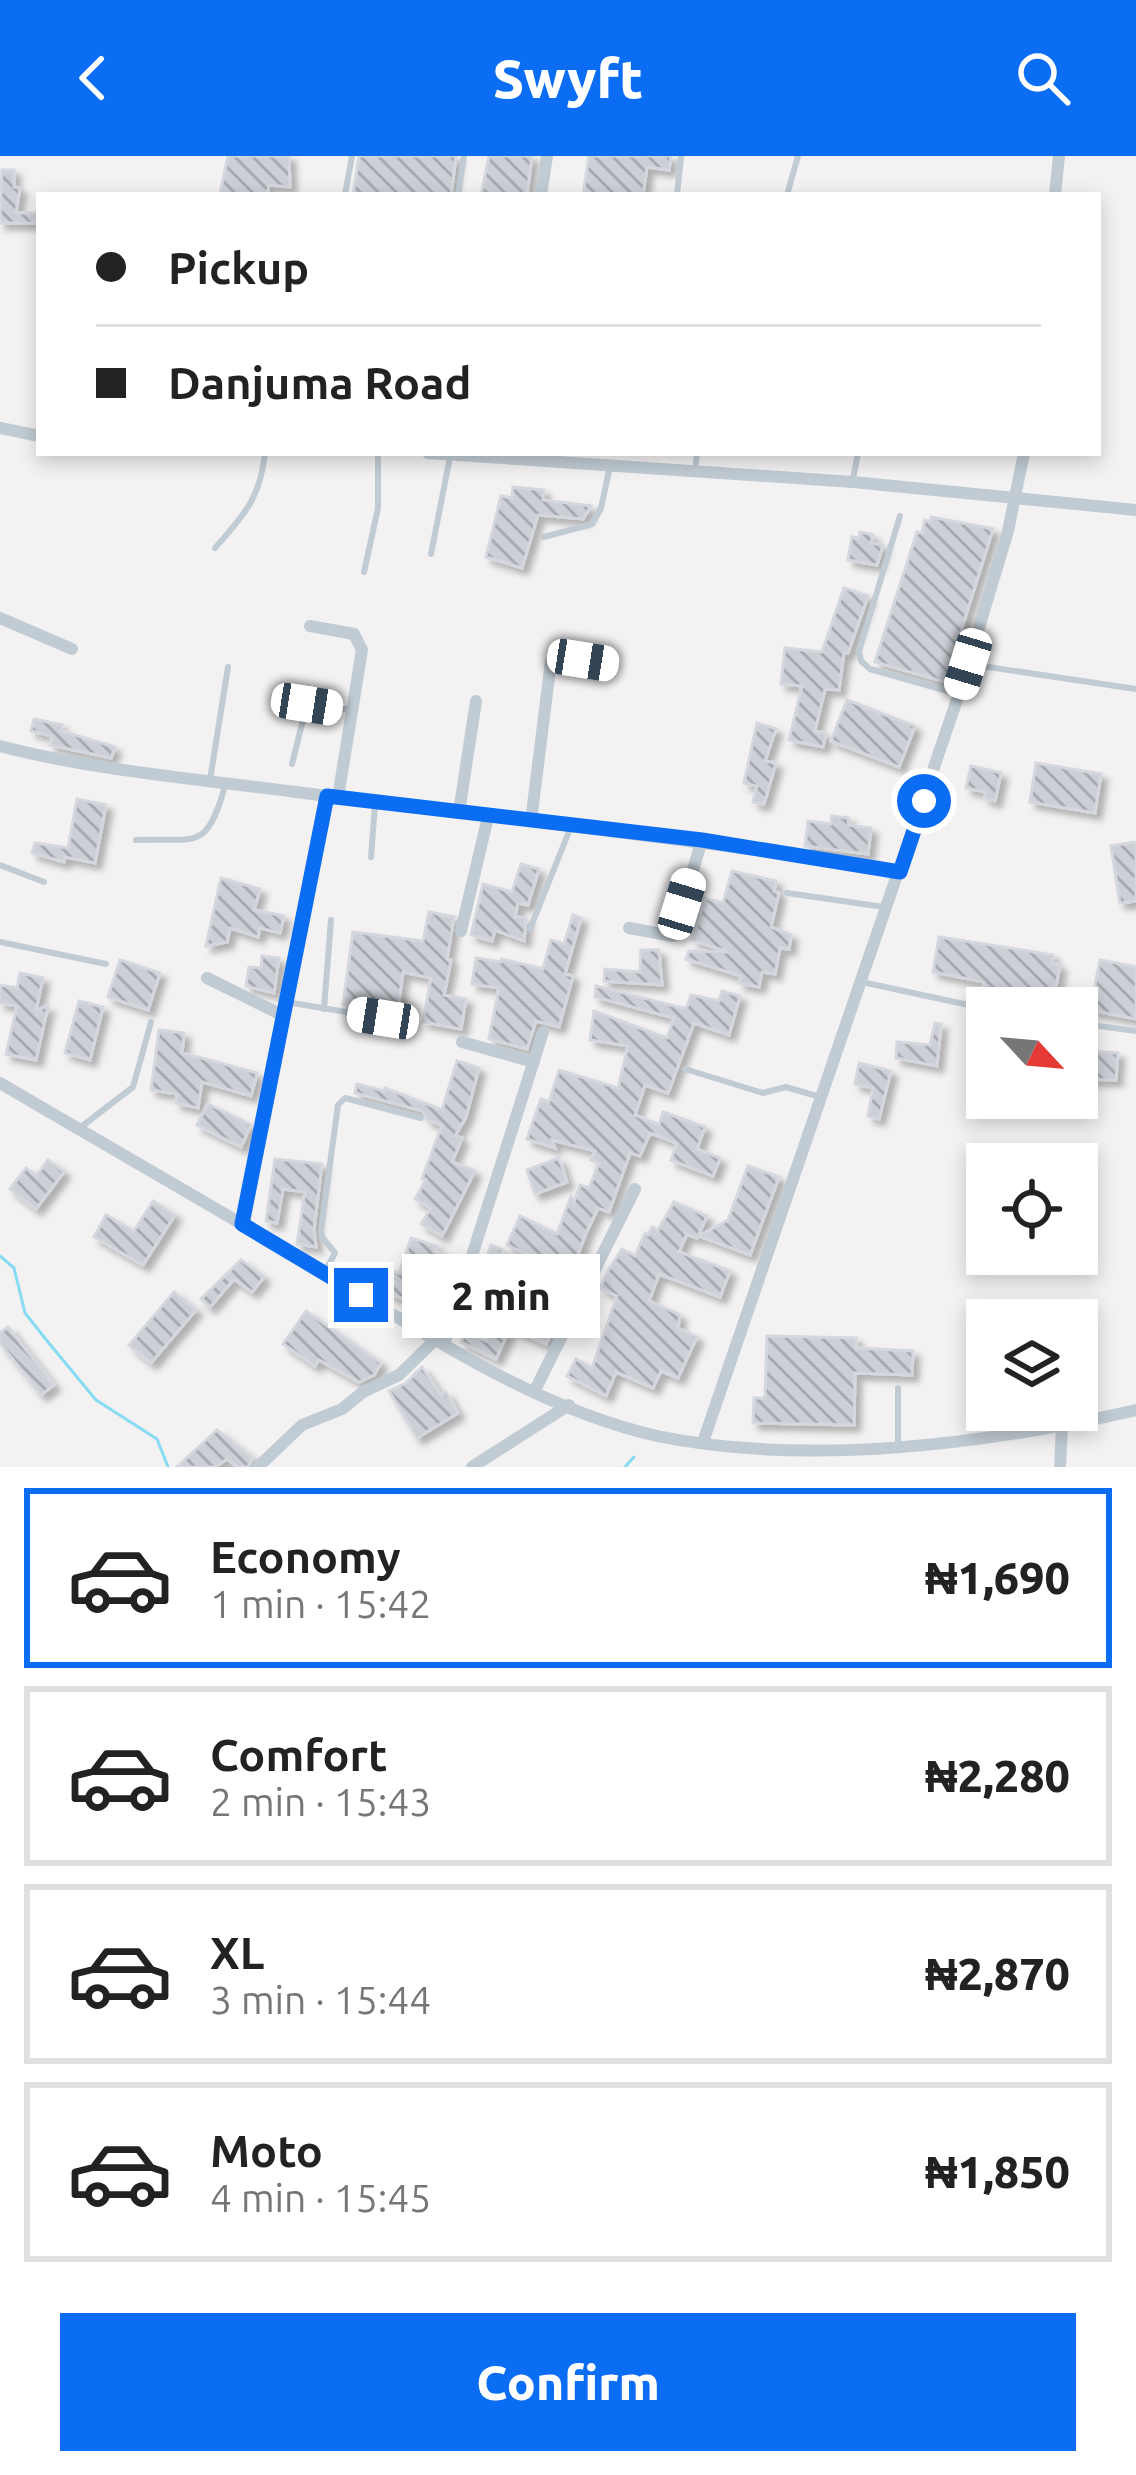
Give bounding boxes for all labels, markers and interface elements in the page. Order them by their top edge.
icon: back [60,45,126,111]
icon: search [1010,45,1076,111]
text: Swyft [493,48,643,108]
text: Pickup [168,242,309,293]
text: Danjuma Road [168,357,471,408]
car [940,624,996,704]
car [545,637,621,683]
car [269,681,345,727]
route start [897,774,951,828]
car [654,864,710,944]
north arrow [966,987,1098,1119]
map controls [966,987,1098,1431]
car [345,995,421,1041]
button: locate [966,1143,1098,1275]
callout: 2 min [403,1253,601,1337]
route end [334,1268,388,1322]
text: 2 min [451,1274,551,1317]
button: layers [966,1299,1098,1431]
icon: car [66,1524,174,1632]
text: Economy [210,1531,401,1582]
text: ₦1,690 [925,1552,1070,1603]
text: 1 min · 15:42 [210,1582,431,1625]
icon: car [66,1722,174,1830]
text: Comfort [210,1729,387,1780]
text: ₦2,280 [925,1750,1070,1801]
text: 2 min · 15:43 [210,1780,431,1823]
icon: car [66,1920,174,2028]
text: XL [210,1927,264,1978]
text: ₦2,870 [925,1948,1070,1999]
text: 3 min · 15:44 [210,1978,431,2021]
icon: car [66,2118,174,2226]
text: Moto [210,2125,323,2176]
text: ₦1,850 [925,2146,1070,2197]
text: 4 min · 15:45 [210,2176,431,2219]
button: Confirm [60,2313,1076,2451]

